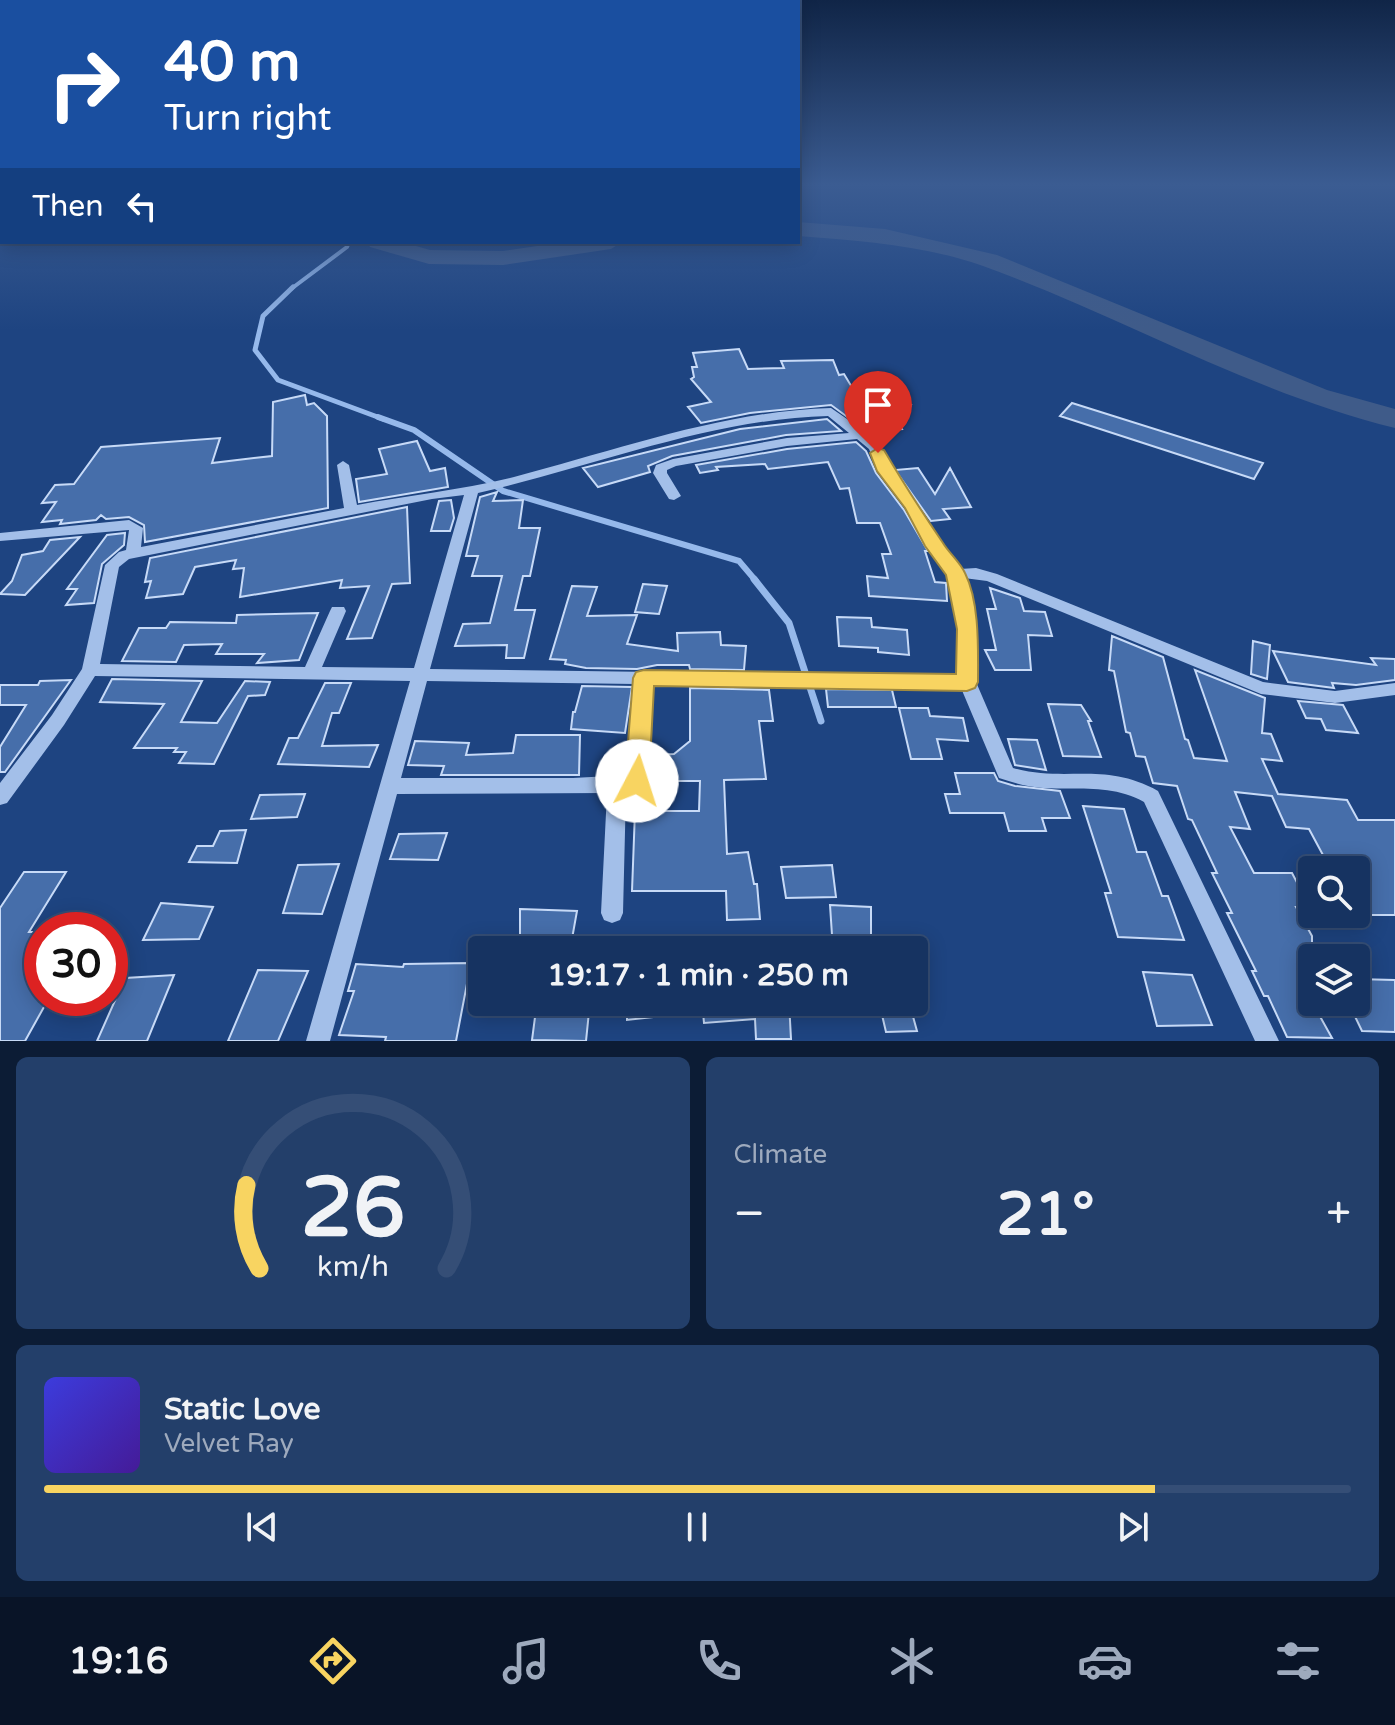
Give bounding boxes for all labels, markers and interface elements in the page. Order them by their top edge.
text: 40 m [164,29,300,96]
icon: right [32,32,136,136]
text: Turn right [164,97,331,140]
icon: left [120,184,164,228]
text: Then [32,188,104,225]
pin [844,371,912,453]
icon: arrive [856,383,900,427]
position arrow [595,739,679,823]
map controls [1298,856,1370,1016]
button: search [1298,856,1370,928]
speed limit sign: 30 [24,912,128,1016]
button: layers [1298,944,1370,1016]
text: 19:17 · 1 min · 250 m [547,957,849,994]
text: Climate [734,1139,827,1170]
text: 26 [301,1159,405,1259]
text: 21° [997,1179,1095,1251]
text: − [734,1188,765,1241]
text: + [1326,1188,1351,1241]
text: km/h [317,1250,389,1284]
text: Static Love [164,1391,320,1428]
text: Velvet Ray [164,1428,294,1459]
icon: previous [240,1505,284,1549]
icon: pause [675,1505,719,1549]
icon: next [1111,1505,1155,1549]
icon: directions [305,1633,361,1689]
icon: music [498,1633,554,1689]
icon: phone [691,1633,747,1689]
icon: climate [884,1633,940,1689]
icon: car [1077,1633,1133,1689]
icon: filters [1270,1633,1326,1689]
text: 19:16 [69,1640,168,1683]

